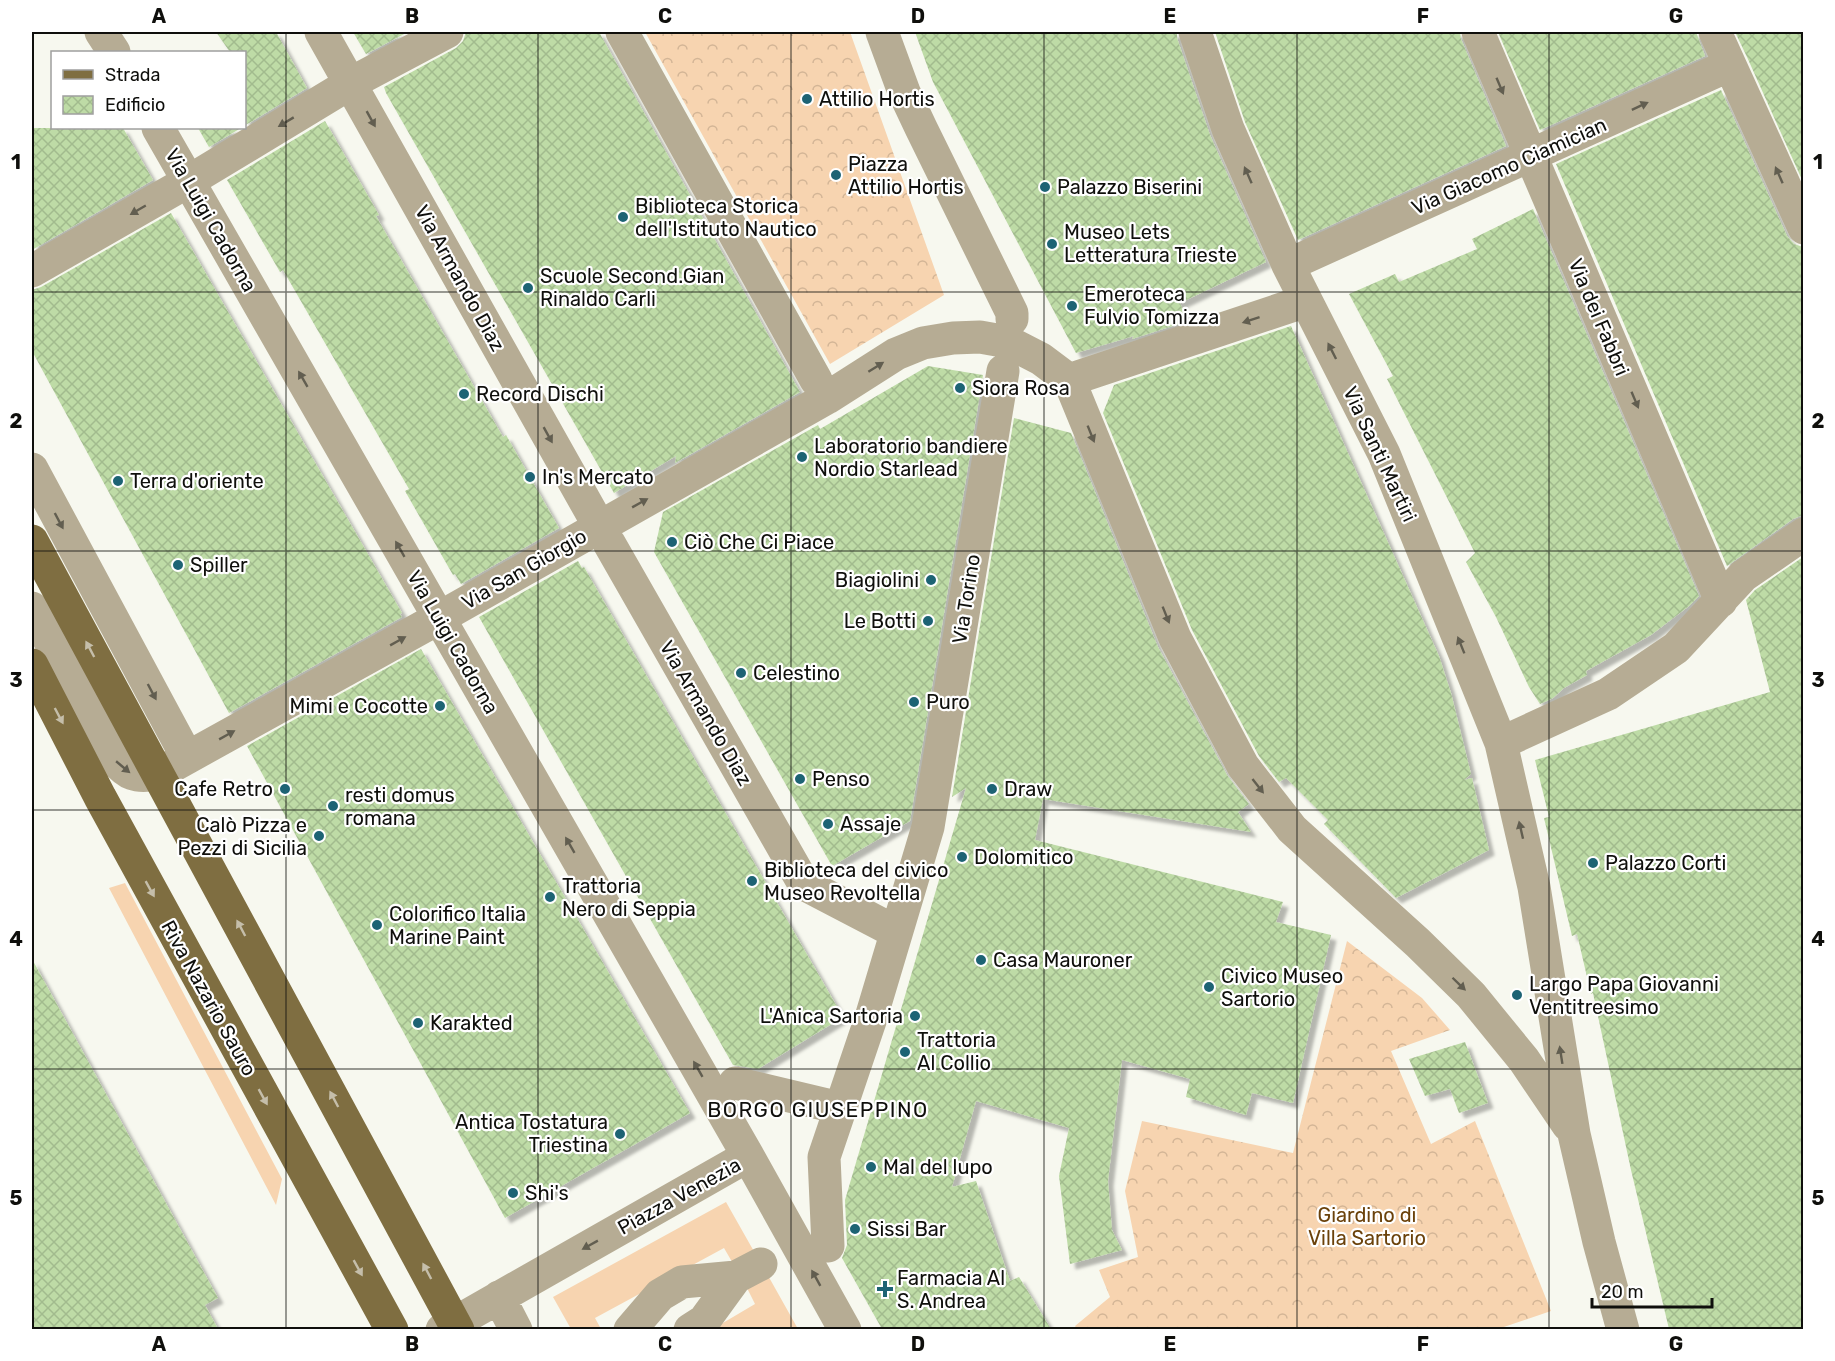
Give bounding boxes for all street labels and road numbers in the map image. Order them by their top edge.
street label: Via Giacomo Ciamician [1408,112,1610,220]
street label: Via Luigi Cadorna [160,144,262,296]
street label: Via Armando Diaz [410,201,510,355]
street label: Via dei Fabbri [1564,255,1634,379]
street label: Via Santi Martiri [1338,383,1422,525]
street label: Via San Giorgio [457,524,591,614]
street label: Via Torino [947,552,985,646]
street label: Via Luigi Cadorna [402,566,504,718]
street label: Via Armando Diaz [655,636,757,790]
street label: Riva Nazario Sauro [156,916,262,1080]
street label: Piazza Venezia [613,1152,745,1240]

